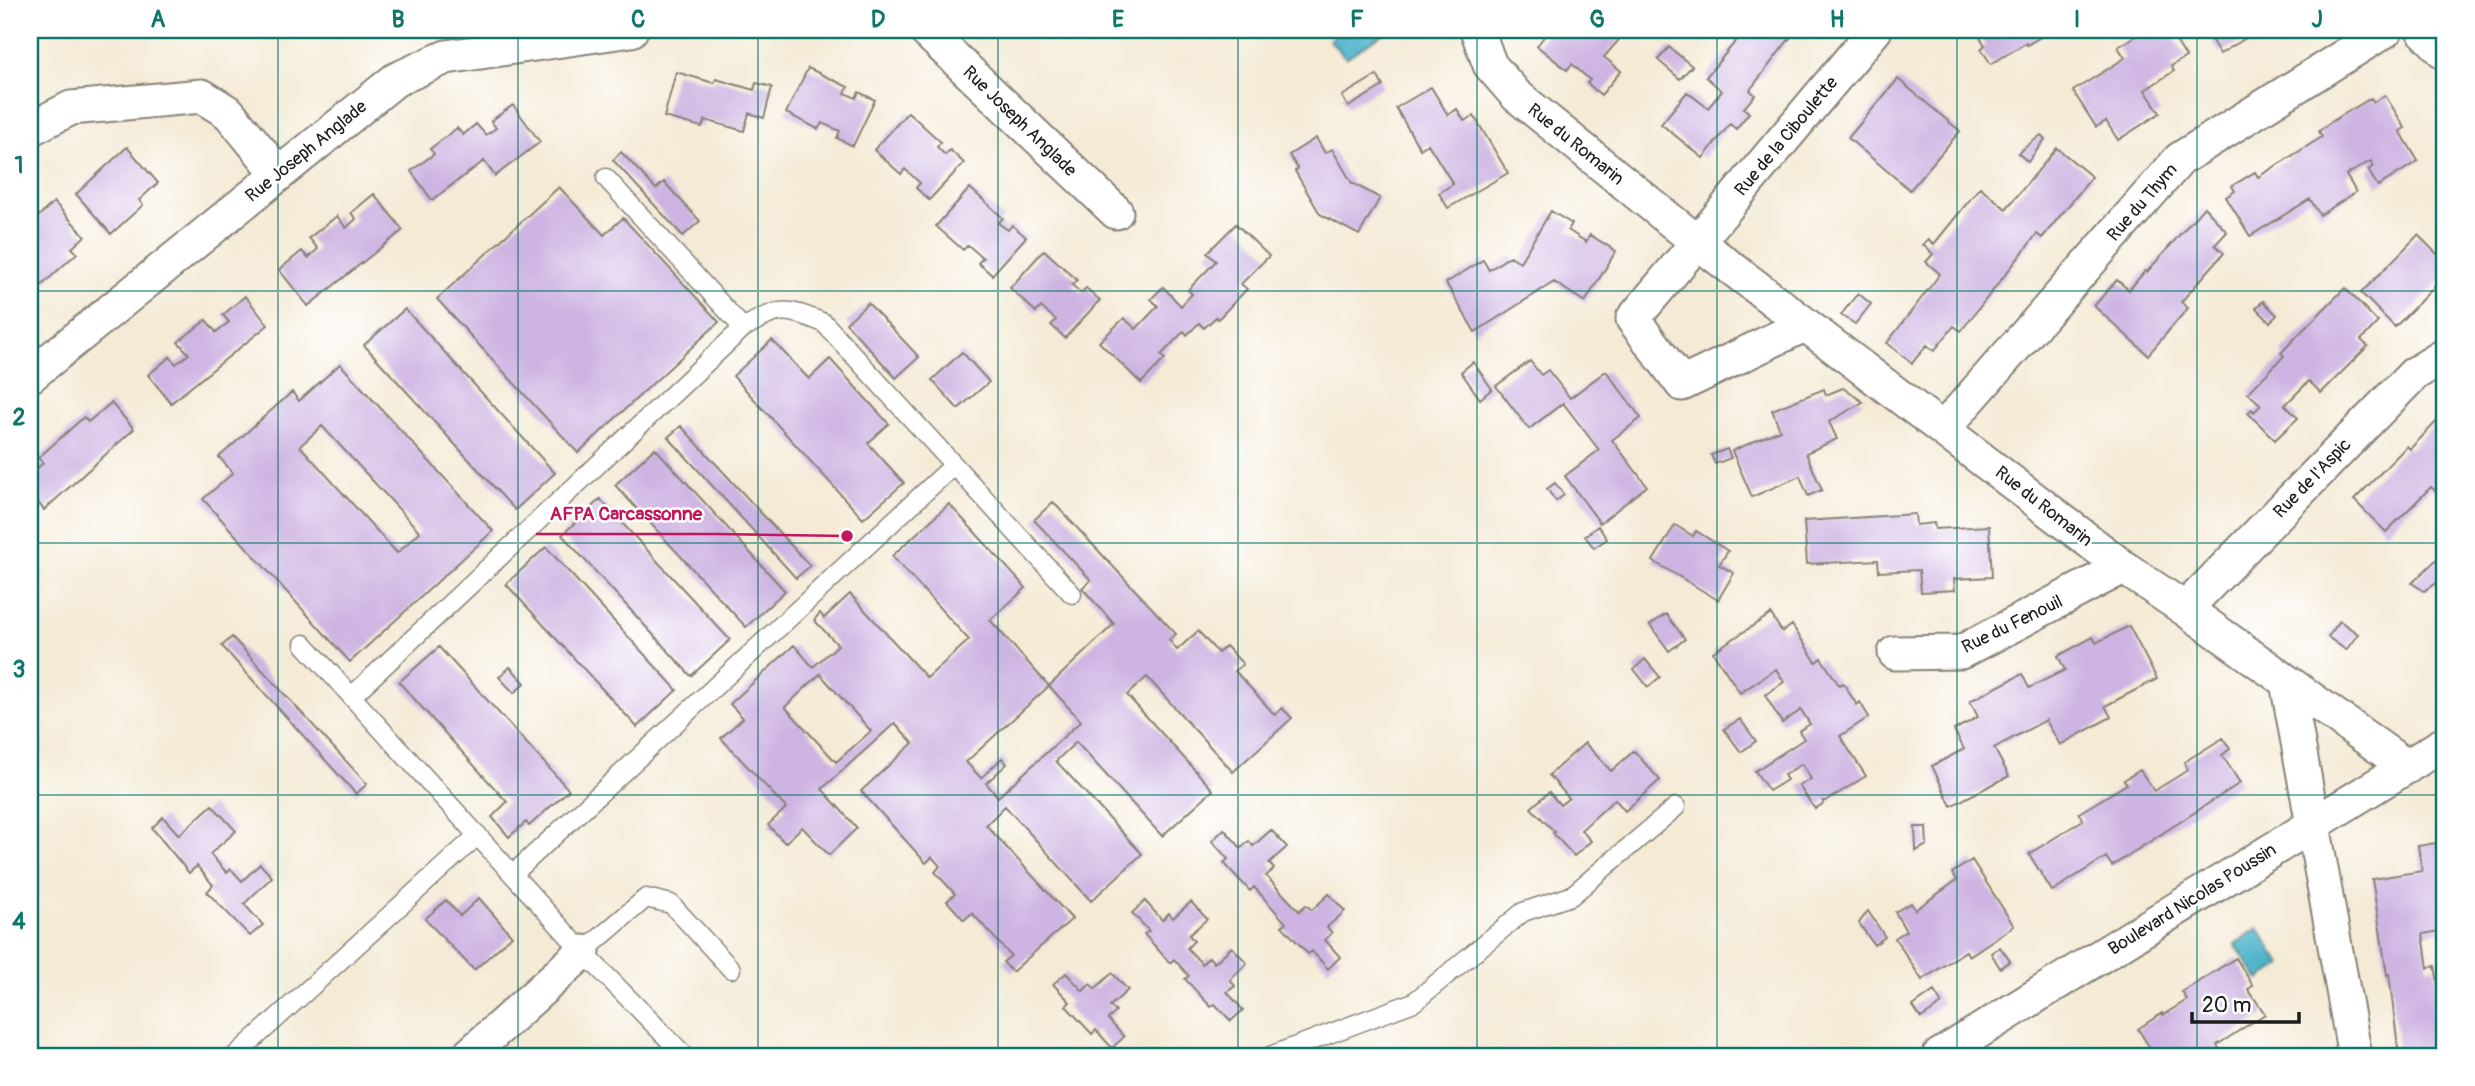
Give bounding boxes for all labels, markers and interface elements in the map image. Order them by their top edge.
text: A [151,5,166,34]
text: B [391,5,405,34]
text: C [631,5,645,34]
text: D [871,5,885,34]
text: E [1112,5,1124,34]
text: F [1350,5,1364,34]
text: G [1589,5,1605,34]
text: H [1830,5,1844,34]
text: I [2074,5,2080,34]
text: J [2311,5,2323,34]
street label: Rue Joseph Anglade [958,61,1082,182]
street label: Rue de la Ciboulette [1730,72,1843,201]
street label: Rue Joseph Anglade [241,95,372,207]
street label: Rue du Romarin [1523,98,1629,190]
text: 1 [15,151,24,180]
street label: Rue du Thym [2102,158,2183,246]
text: 2 [13,403,26,432]
street label: Rue de l'Aspic [2268,434,2356,523]
street label: Rue du Romarin [1990,461,2097,552]
callout: AFPA Carcassonne [536,494,716,534]
text: AFPA Carcassonne [550,502,703,526]
street label: Rue du Fenouil [1958,590,2067,659]
text: 3 [13,655,25,684]
street label: Boulevard Nicolas Poussin [2104,838,2281,961]
text: 4 [12,907,26,936]
scale bar [2192,981,2298,1025]
text: 20 m [2202,992,2251,1019]

